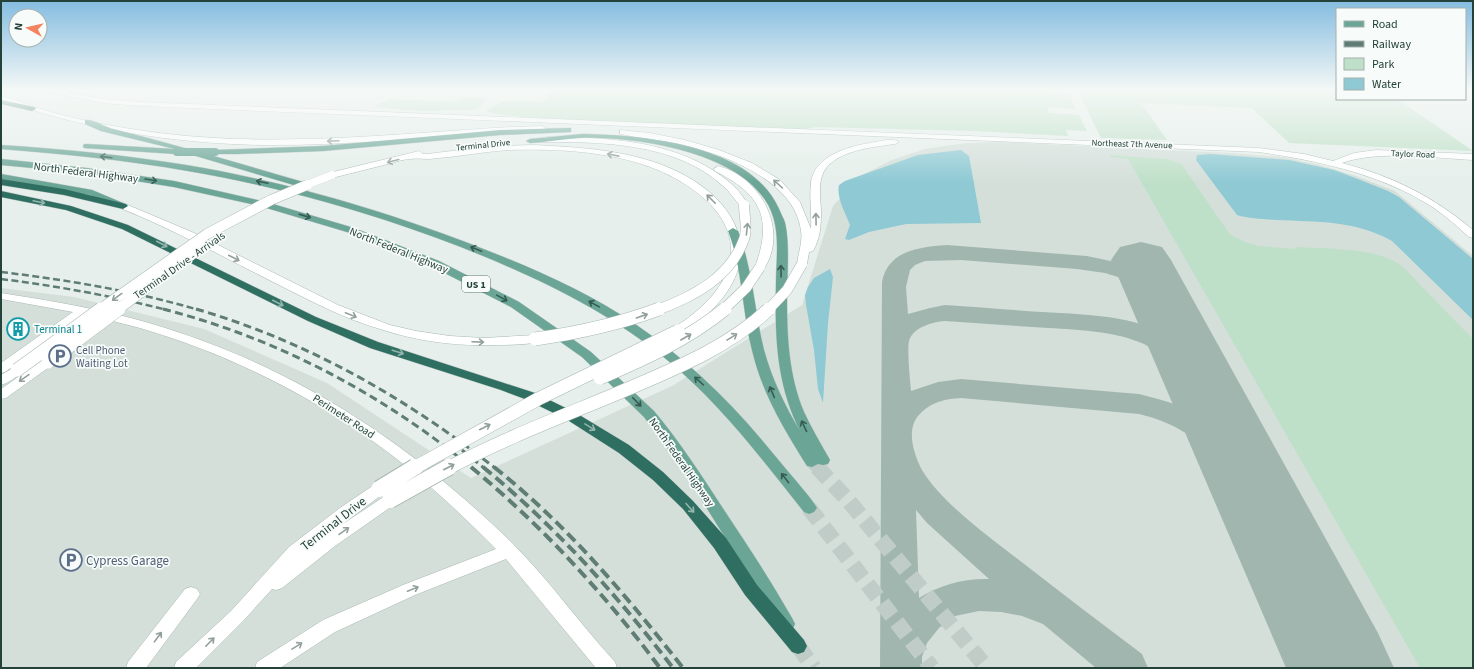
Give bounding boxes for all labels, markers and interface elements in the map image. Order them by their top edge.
north arrow [8,8,48,48]
legend [1336,8,1466,100]
text: Road [1372,16,1398,33]
text: N [11,22,27,31]
text: Railway [1372,36,1411,53]
text: Park [1372,56,1394,73]
text: Water [1372,76,1402,93]
street label: Terminal Drive [455,136,511,155]
one-way arrow [327,137,340,144]
street label: Northeast 7th Avenue [1091,137,1173,152]
street label: Taylor Road [1391,147,1435,162]
one-way arrow [607,151,620,159]
one-way arrow [100,153,113,160]
one-way arrow [387,157,400,165]
street label: North Federal Highway [33,159,139,186]
one-way arrow [144,176,157,184]
one-way arrow [256,178,269,186]
one-way arrow [772,180,783,189]
one-way arrow [706,194,716,204]
one-way arrow [32,198,45,206]
one-way arrow [298,213,311,220]
one-way arrow [812,213,820,226]
one-way arrow [743,223,750,236]
street label: North Federal Highway [347,224,450,277]
street label: Terminal Drive - Arrivals [130,228,228,303]
one-way arrow [156,240,168,248]
one-way arrow [471,245,483,252]
one-way arrow [228,255,240,263]
one-way arrow [777,265,785,278]
road number: US 1 [462,276,490,292]
one-way arrow [111,293,122,301]
one-way arrow [496,295,508,302]
one-way arrow [588,299,600,307]
one-way arrow [272,300,284,307]
one-way arrow [345,312,357,319]
one-way arrow [635,312,647,320]
building icon: Terminal 1 [5,316,31,342]
place label: Terminal 1 [34,322,82,337]
one-way arrow [680,333,692,341]
one-way arrow [726,333,738,341]
one-way arrow [471,338,484,346]
parking icon: Cell Phone Waiting Lot [47,343,73,369]
place label: Cell Phone Waiting Lot [76,343,128,371]
one-way arrow [391,349,403,357]
one-way arrow [19,374,30,382]
one-way arrow [693,376,704,385]
one-way arrow [768,387,775,399]
street label: Perimeter Road [310,391,378,442]
one-way arrow [632,397,642,407]
street label: North Federal Highway [645,415,718,510]
one-way arrow [800,420,807,432]
one-way arrow [479,423,491,430]
one-way arrow [584,423,596,431]
one-way arrow [442,463,454,470]
one-way arrow [781,472,789,483]
street label: Terminal Drive [297,492,370,555]
one-way arrow [686,503,695,514]
one-way arrow [338,527,349,535]
parking icon: Cypress Garage [58,547,84,573]
place label: Cypress Garage [86,552,169,570]
one-way arrow [406,584,418,592]
one-way arrow [154,631,162,642]
one-way arrow [205,637,215,647]
one-way arrow [291,642,303,650]

